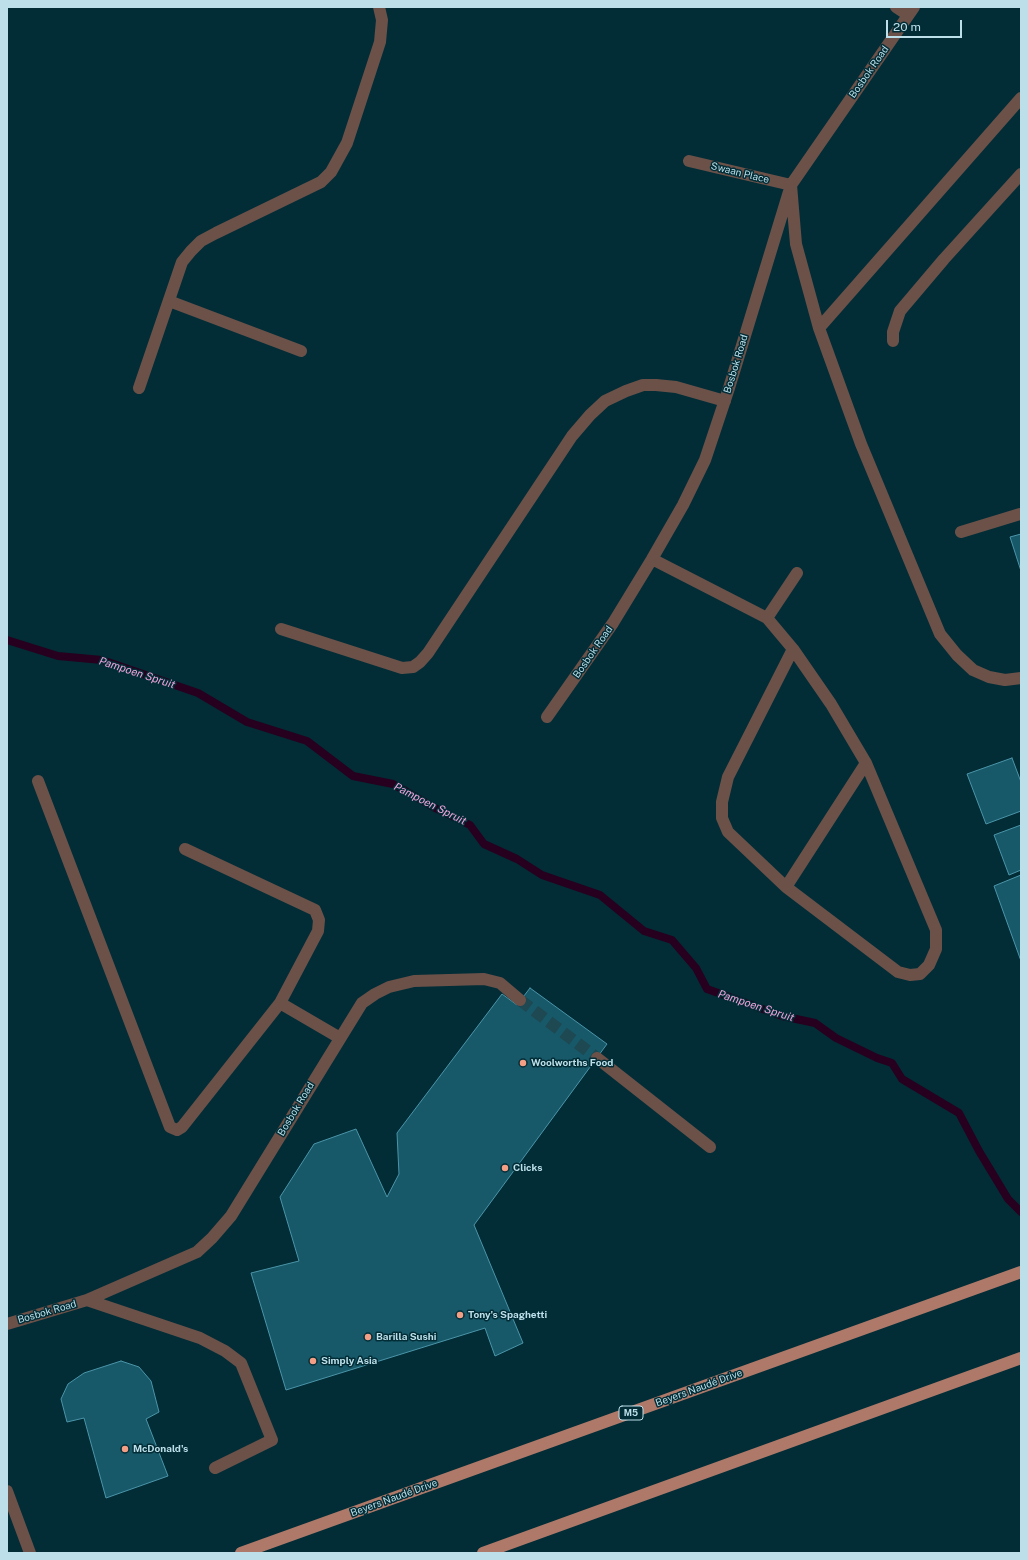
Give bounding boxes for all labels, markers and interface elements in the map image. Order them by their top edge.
scale bar [888,12,964,38]
text: 20 m [893,20,921,34]
street label: Bosbok Road [847,44,891,100]
street label: Swaan Place [710,160,770,186]
street label: Bosbok Road [721,333,751,395]
street label: Bosbok Road [571,624,615,680]
water label: Pampoen Spruit [97,654,177,692]
water label: Pampoen Spruit [392,780,468,828]
water label: Pampoen Spruit [716,987,796,1025]
place label: Woolworths Food [531,1057,613,1069]
marker: Woolworths Food [518,1058,528,1068]
street label: Bosbok Road [275,1080,317,1138]
place label: Clicks [513,1162,542,1174]
marker: Clicks [500,1163,510,1173]
street label: Bosbok Road [16,1298,78,1326]
place label: Tony's Spaghetti [468,1309,547,1321]
marker: Tony's Spaghetti [455,1310,465,1320]
place label: Barilla Sushi [376,1331,436,1343]
marker: Barilla Sushi [363,1332,373,1342]
place label: Simply Asia [321,1355,377,1367]
marker: Simply Asia [308,1356,318,1366]
street label: Beyers Naudé Drive [654,1367,744,1409]
road number: M5 [619,1406,643,1420]
place label: McDonald's [133,1443,188,1455]
marker: McDonald's [120,1444,130,1454]
street label: Beyers Naudé Drive [349,1477,439,1519]

